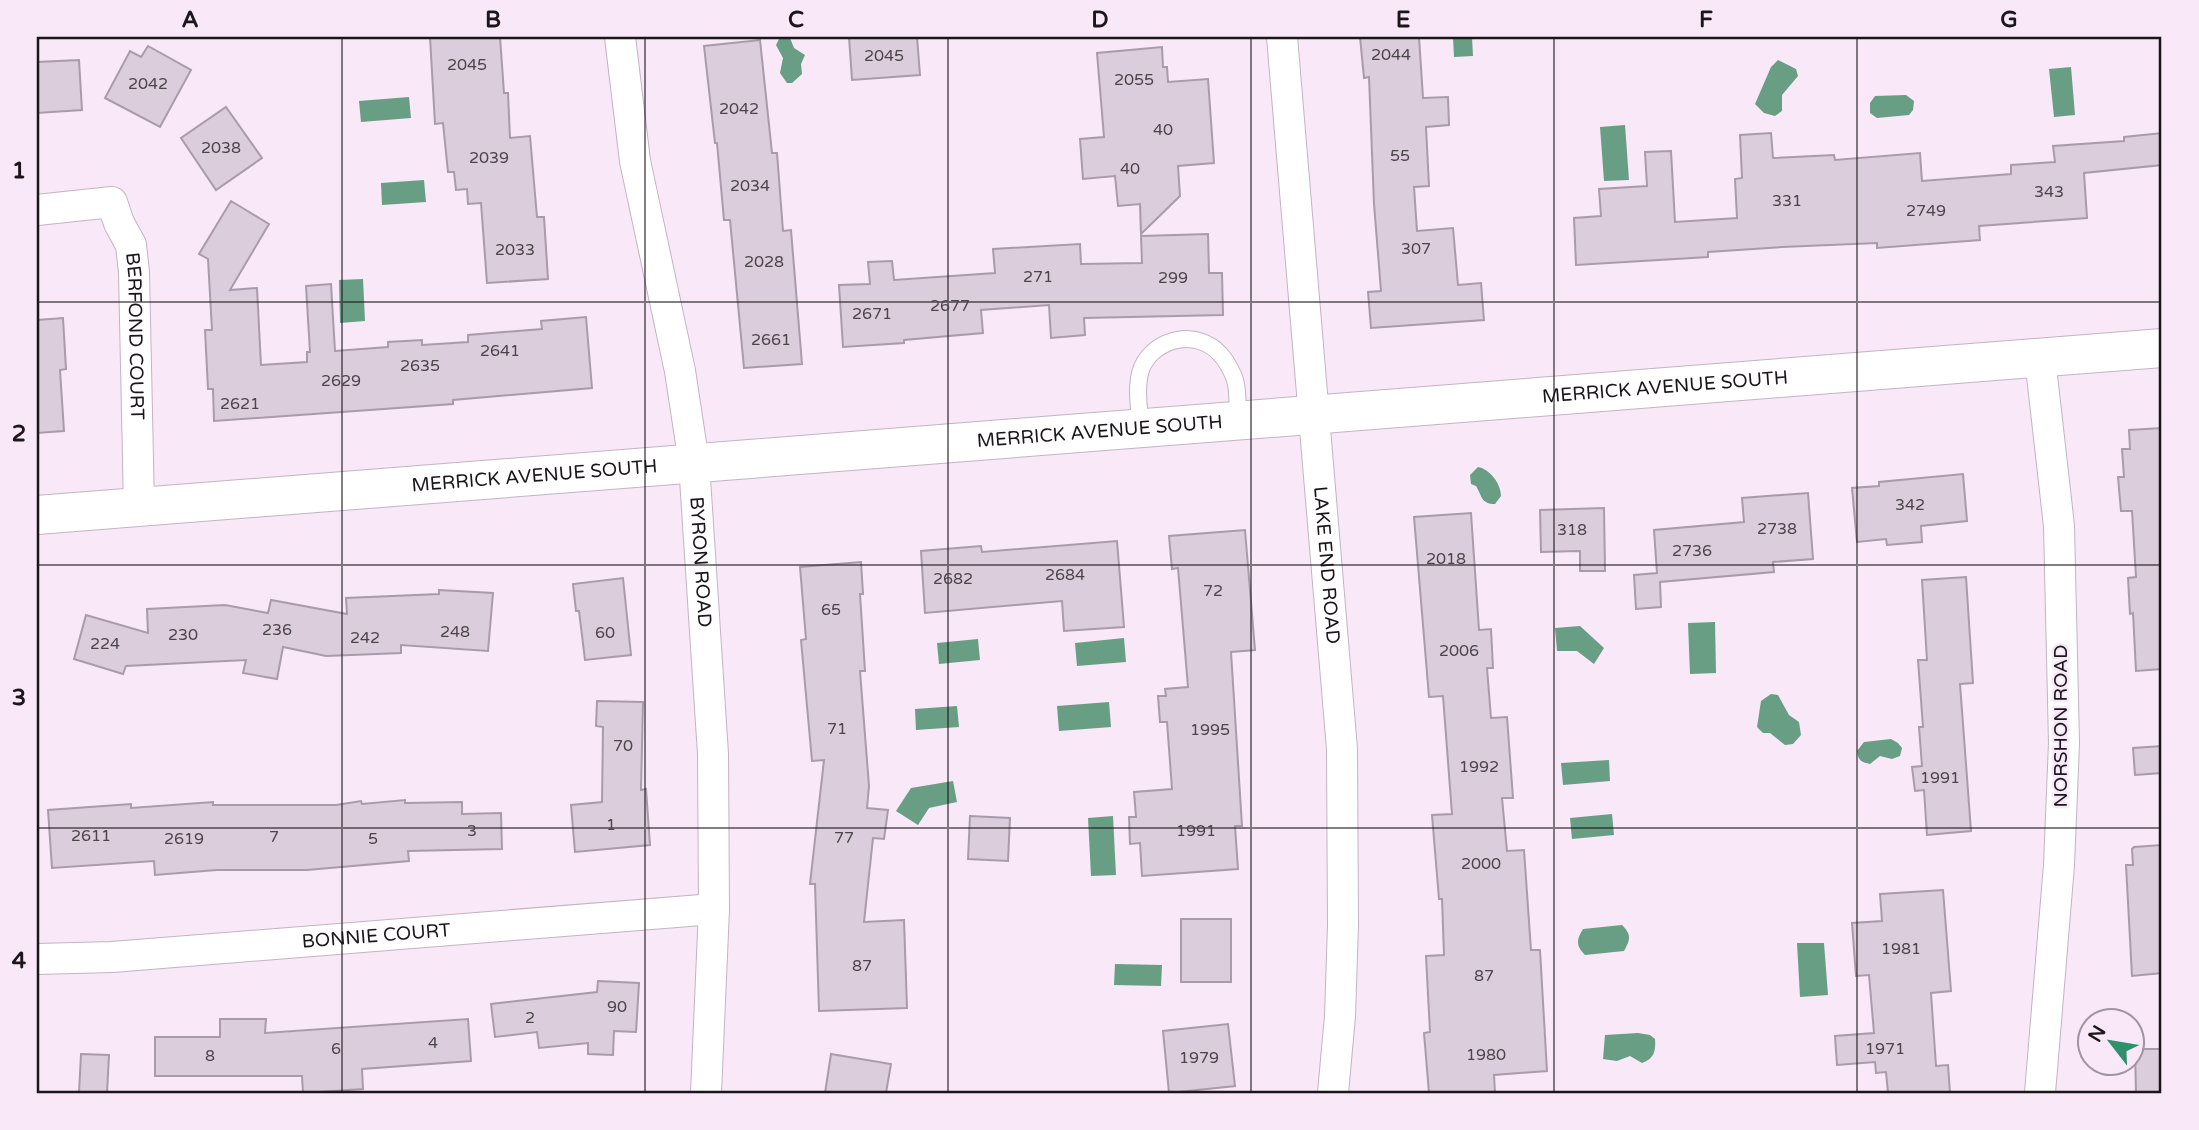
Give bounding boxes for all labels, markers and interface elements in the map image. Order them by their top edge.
text: A [181,6,199,34]
text: B [485,6,501,34]
text: C [788,6,804,34]
text: D [1091,6,1109,34]
text: E [1396,6,1410,34]
text: F [1699,6,1713,34]
text: G [2000,6,2018,34]
house number: 2044 [1371,45,1411,65]
house number: 2045 [864,46,904,66]
house number: 2045 [447,55,487,75]
house number: 2055 [1114,70,1154,90]
house number: 2042 [128,74,168,94]
house number: 2042 [719,99,759,119]
house number: 40 [1153,120,1173,140]
house number: 2038 [201,138,241,158]
house number: 55 [1390,146,1410,166]
house number: 2039 [469,148,509,168]
text: 1 [12,157,26,185]
house number: 40 [1120,159,1140,179]
house number: 2034 [730,176,770,196]
house number: 343 [2034,182,2064,202]
house number: 331 [1772,191,1802,211]
house number: 2749 [1906,201,1946,221]
house number: 307 [1401,239,1431,259]
house number: 2033 [495,240,535,260]
street label: BERFOND COURT [121,251,148,421]
house number: 2028 [744,252,784,272]
house number: 271 [1023,267,1053,287]
house number: 299 [1158,268,1188,288]
house number: 2677 [930,296,970,316]
house number: 2671 [852,304,892,324]
house number: 2661 [751,330,791,350]
house number: 2641 [480,341,520,361]
house number: 2635 [400,356,440,376]
street label: MERRICK AVENUE SOUTH [1541,366,1789,408]
house number: 2629 [321,371,361,391]
house number: 2621 [220,394,260,414]
street label: MERRICK AVENUE SOUTH [976,411,1224,452]
text: 2 [12,420,26,448]
street label: MERRICK AVENUE SOUTH [411,455,658,497]
street label: LAKE END ROAD [1309,485,1344,645]
house number: 342 [1895,495,1925,515]
street label: BYRON ROAD [685,496,716,628]
house number: 2738 [1757,519,1797,539]
house number: 318 [1557,520,1587,540]
house number: 2736 [1672,541,1712,561]
house number: 2018 [1426,549,1466,569]
house number: 2684 [1045,565,1085,585]
house number: 2682 [933,569,973,589]
house number: 72 [1203,581,1223,601]
house number: 65 [821,600,841,620]
house number: 236 [262,620,292,640]
house number: 248 [440,622,470,642]
house number: 60 [595,623,615,643]
house number: 230 [168,625,198,645]
house number: 242 [350,628,380,648]
house number: 224 [90,634,120,654]
house number: 2006 [1439,641,1479,661]
street label: NORSHON ROAD [2050,644,2072,808]
text: 3 [12,684,26,712]
house number: 71 [827,719,847,739]
house number: 1995 [1190,720,1230,740]
house number: 70 [613,736,633,756]
house number: 1992 [1459,757,1499,777]
house number: 1991 [1920,768,1960,788]
house number: 1 [606,815,616,835]
house number: 3 [467,821,477,841]
house number: 1991 [1176,821,1216,841]
house number: 2611 [71,826,111,846]
house number: 7 [269,827,279,847]
house number: 77 [834,828,854,848]
house number: 2619 [164,829,204,849]
house number: 5 [368,829,378,849]
house number: 2000 [1461,854,1501,874]
street label: BONNIE COURT [301,919,452,953]
house number: 1981 [1881,939,1921,959]
text: 4 [12,947,27,975]
house number: 87 [852,956,872,976]
house number: 87 [1474,966,1494,986]
house number: 90 [607,997,627,1017]
north arrow [2076,1007,2146,1078]
house number: 2 [525,1008,535,1028]
text: N [2084,1022,2111,1046]
house number: 4 [428,1033,438,1053]
house number: 6 [331,1039,341,1059]
house number: 1971 [1865,1039,1905,1059]
house number: 1980 [1466,1045,1506,1065]
house number: 8 [205,1046,215,1066]
house number: 1979 [1179,1048,1219,1068]

